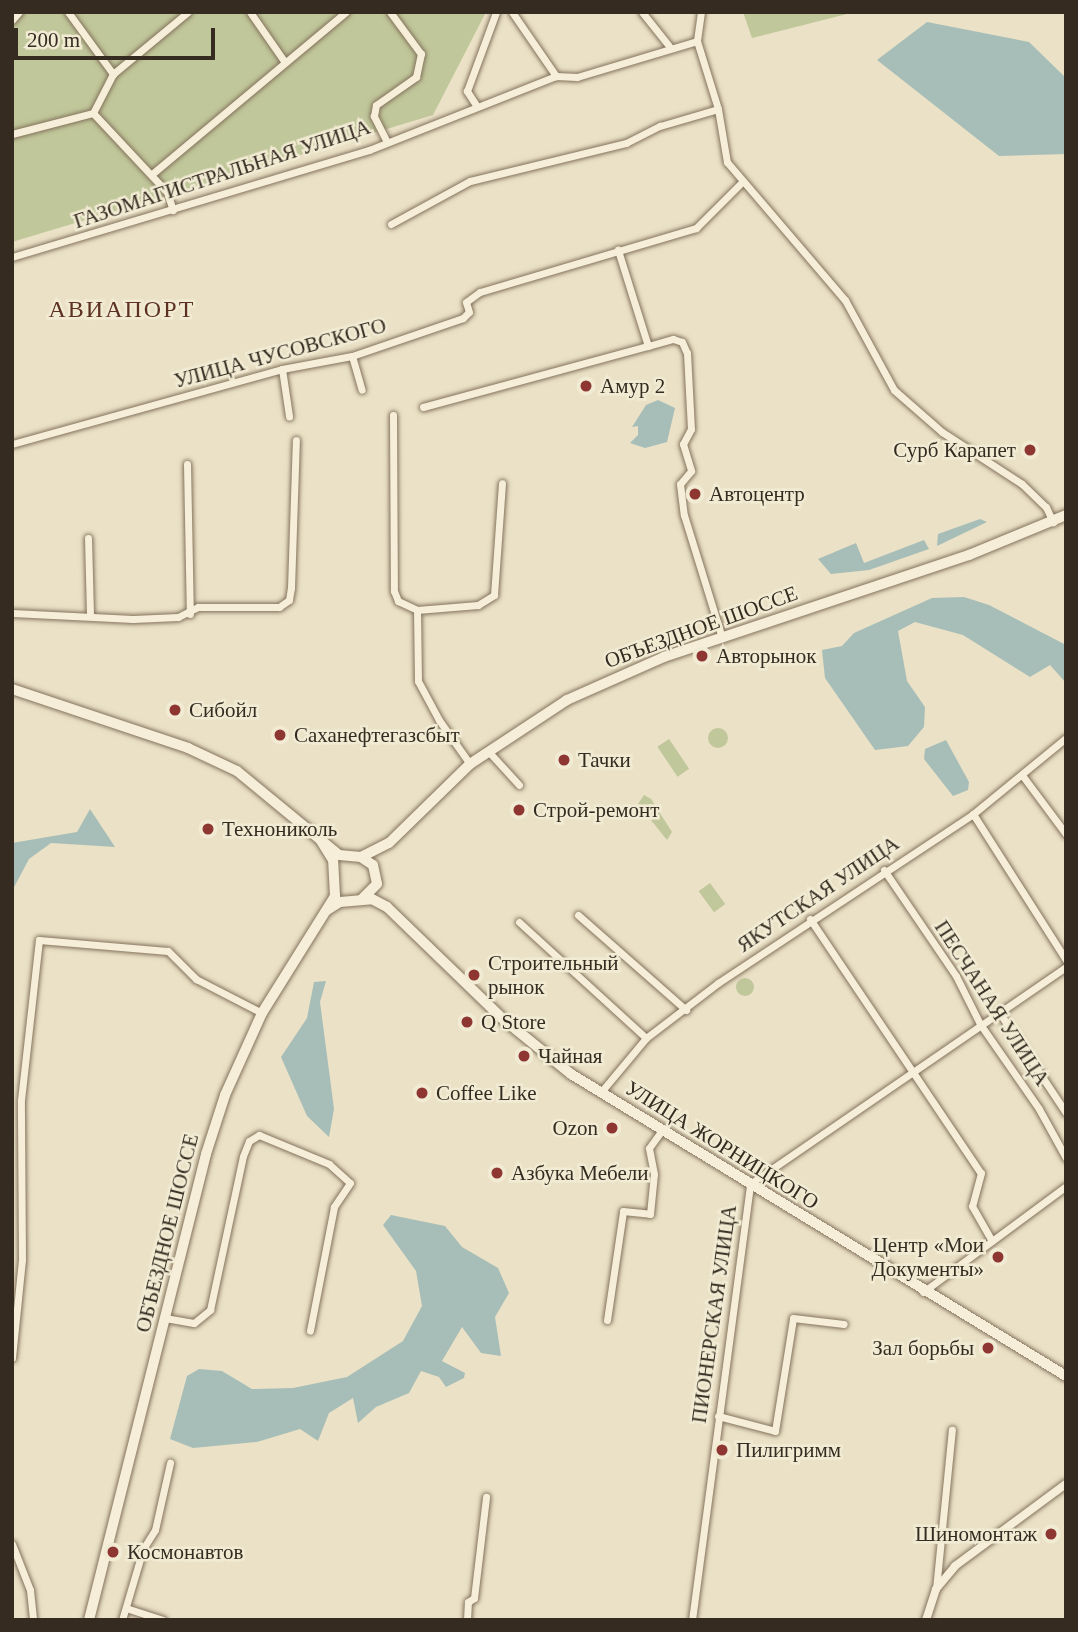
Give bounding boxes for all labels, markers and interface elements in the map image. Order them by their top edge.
scale bar [18,14,219,58]
text: 200 m [27,28,80,52]
street label: ГАЗОМАГИСТРАЛЬНАЯ УЛИЦА [70,114,374,234]
district label: АВИАПОРТ [50,296,194,324]
street label: УЛИЦА ЧУСОВСКОГО [171,313,389,393]
place label: Амур 2 [600,373,665,399]
marker: Амур 2 [578,378,594,394]
place label: Сурб Карапет [893,437,1016,463]
marker: Сурб Карапет [1022,442,1038,458]
place label: Автоцентр [709,481,805,507]
marker: Автоцентр [687,486,703,502]
street label: ОБЪЕЗДНОЕ ШОССЕ [601,580,801,674]
place label: Авторынок [716,643,817,669]
marker: Авторынок [694,648,710,664]
place label: Сибойл [189,697,257,723]
marker: Сибойл [167,702,183,718]
place label: Саханефтегазсбыт [294,722,460,748]
marker: Саханефтегазсбыт [272,727,288,743]
place label: Тачки [578,747,631,773]
marker: Тачки [556,752,572,768]
place label: Строй-ремонт [533,797,659,823]
marker: Строй-ремонт [511,802,527,818]
place label: Технониколь [222,816,337,842]
marker: Технониколь [200,821,216,837]
street label: ЯКУТСКАЯ УЛИЦА [732,830,904,958]
street label: ПЕСЧАНАЯ УЛИЦА [929,916,1055,1090]
place label: Строительный рынок [488,950,619,1000]
marker: Строительный рынок [466,967,482,983]
place label: Q Store [481,1009,546,1035]
marker: Q Store [459,1014,475,1030]
place label: Чайная [538,1043,602,1069]
marker: Чайная [516,1048,532,1064]
street label: УЛИЦА ЖОРНИЦКОГО [621,1075,823,1215]
place label: Coffee Like [436,1080,536,1106]
marker: Coffee Like [414,1085,430,1101]
place label: Ozon [553,1115,598,1141]
marker: Ozon [604,1120,620,1136]
street label: ОБЪЕЗДНОЕ ШОССЕ [130,1131,204,1335]
place label: Азбука Мебели [511,1160,648,1186]
marker: Азбука Мебели [489,1165,505,1181]
street label: ПИОНЕРСКАЯ УЛИЦА [686,1203,742,1425]
place label: Центр «Мои Документы» [871,1232,984,1282]
marker: Центр «Мои Документы» [990,1249,1006,1265]
place label: Зал борьбы [872,1335,974,1361]
marker: Зал борьбы [980,1340,996,1356]
place label: Пилигримм [736,1437,841,1463]
marker: Пилигримм [714,1442,730,1458]
place label: Шиномонтаж [915,1521,1037,1547]
marker: Шиномонтаж [1043,1526,1059,1542]
place label: Космонавтов [127,1539,243,1565]
marker: Космонавтов [105,1544,121,1560]

